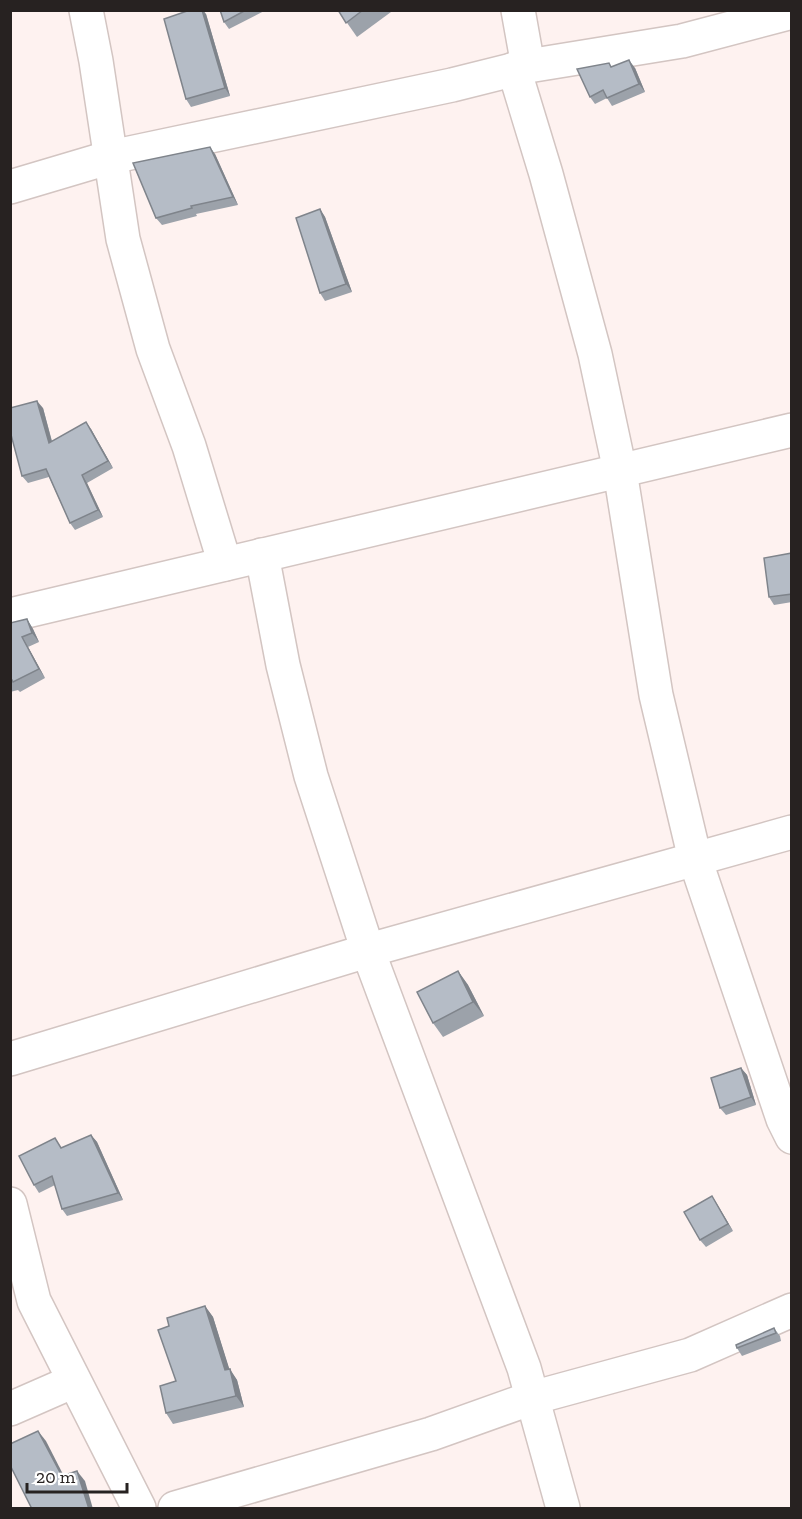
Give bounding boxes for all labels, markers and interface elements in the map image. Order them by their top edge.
scale bar [27,1456,128,1494]
text: 20 m [36,1466,76,1488]

